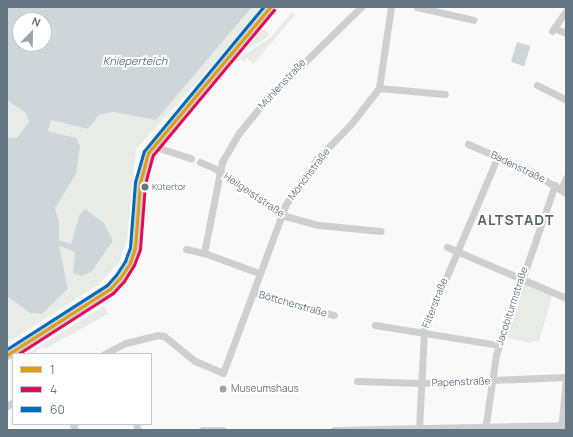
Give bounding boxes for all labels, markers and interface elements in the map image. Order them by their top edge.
north arrow [12,12,52,52]
text: N [30,13,43,30]
water label: Knieperteich [103,54,167,68]
street label: Mühlenstraße [256,56,308,112]
street label: Mönchstraße [286,146,332,202]
street label: Badenstraße [489,149,547,185]
street label: Heilgeiststraße [221,170,287,220]
marker: Kütertor [140,182,150,192]
place label: Kütertor [152,182,186,192]
district label: ALTSTADT [478,212,554,228]
street label: Jacobiturmstraße [494,265,530,347]
street label: Filterstraße [420,276,450,330]
street label: Böttcherstraße [258,289,328,319]
legend [12,353,152,425]
text: 1 [50,361,55,378]
street label: Papenstraße [431,375,491,389]
text: 4 [50,381,57,398]
place label: Museumshaus [231,383,299,395]
marker: Museumshaus [218,384,228,394]
text: 60 [50,401,65,418]

